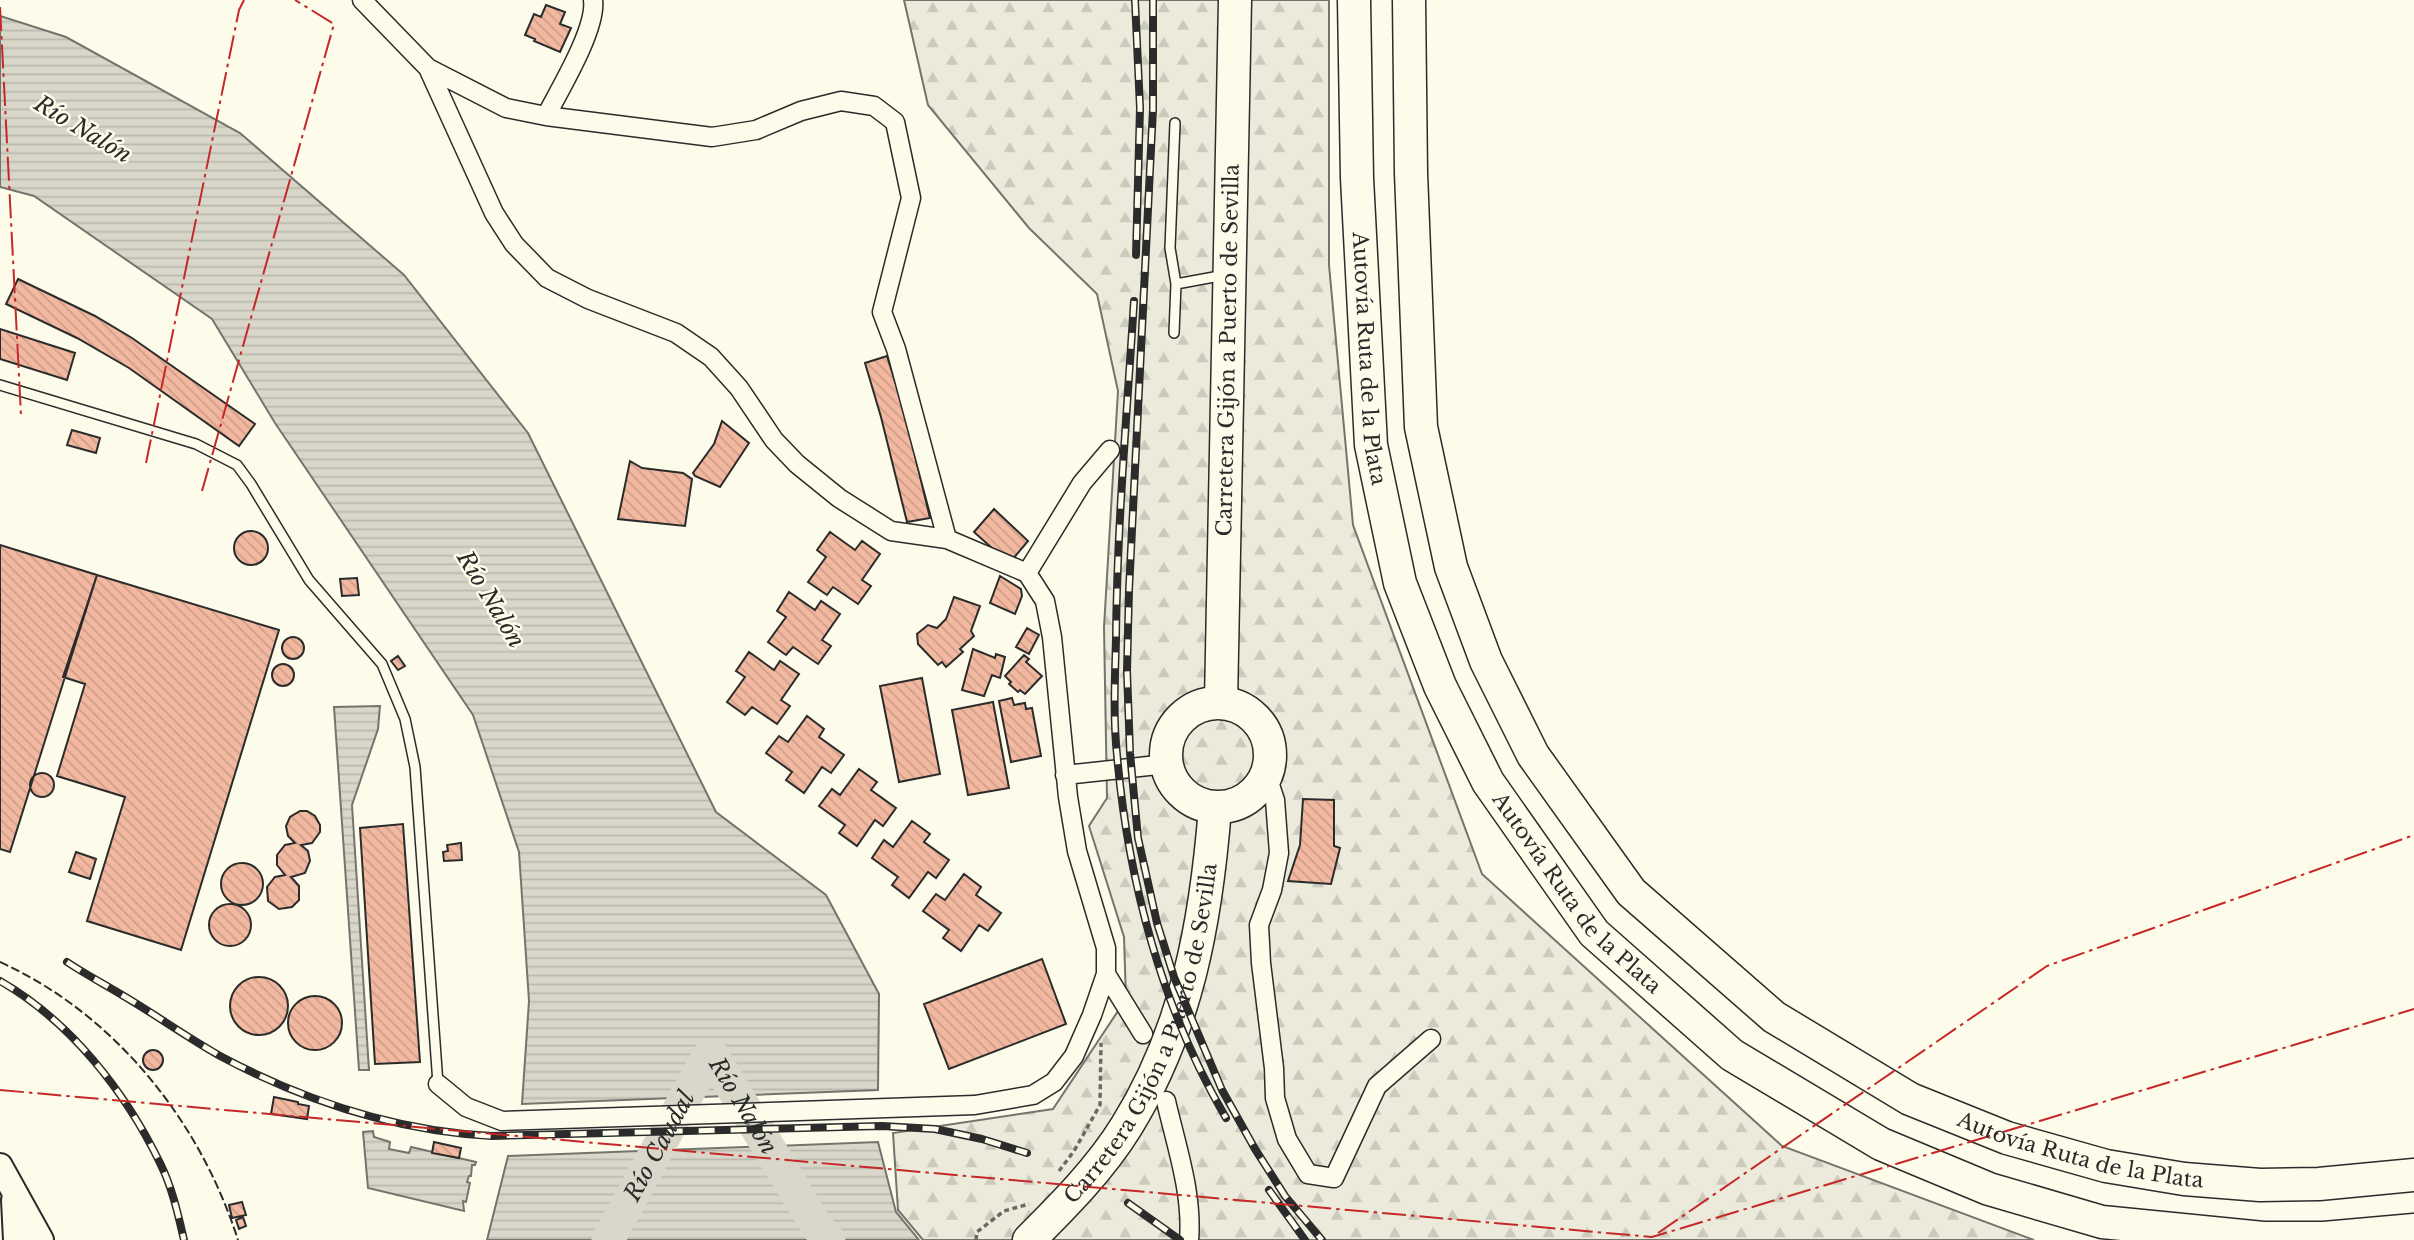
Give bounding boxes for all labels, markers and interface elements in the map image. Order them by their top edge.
water label: Río Nalón [28,89,137,169]
street label: Carretera Gijón a Puerto de Sevilla [1211,163,1245,537]
street label: Autovía Ruta de la Plata [1347,230,1392,488]
water label: Río Nalón [451,544,531,653]
street label: Autovía Ruta de la Plata [1486,787,1667,999]
street label: Carretera Gijón a Puerto de Sevilla [1058,861,1223,1209]
water label: Río Nalón [702,1051,783,1159]
water label: Río Caudal [617,1085,701,1207]
street label: Autovía Ruta de la Plata [1953,1106,2205,1194]

